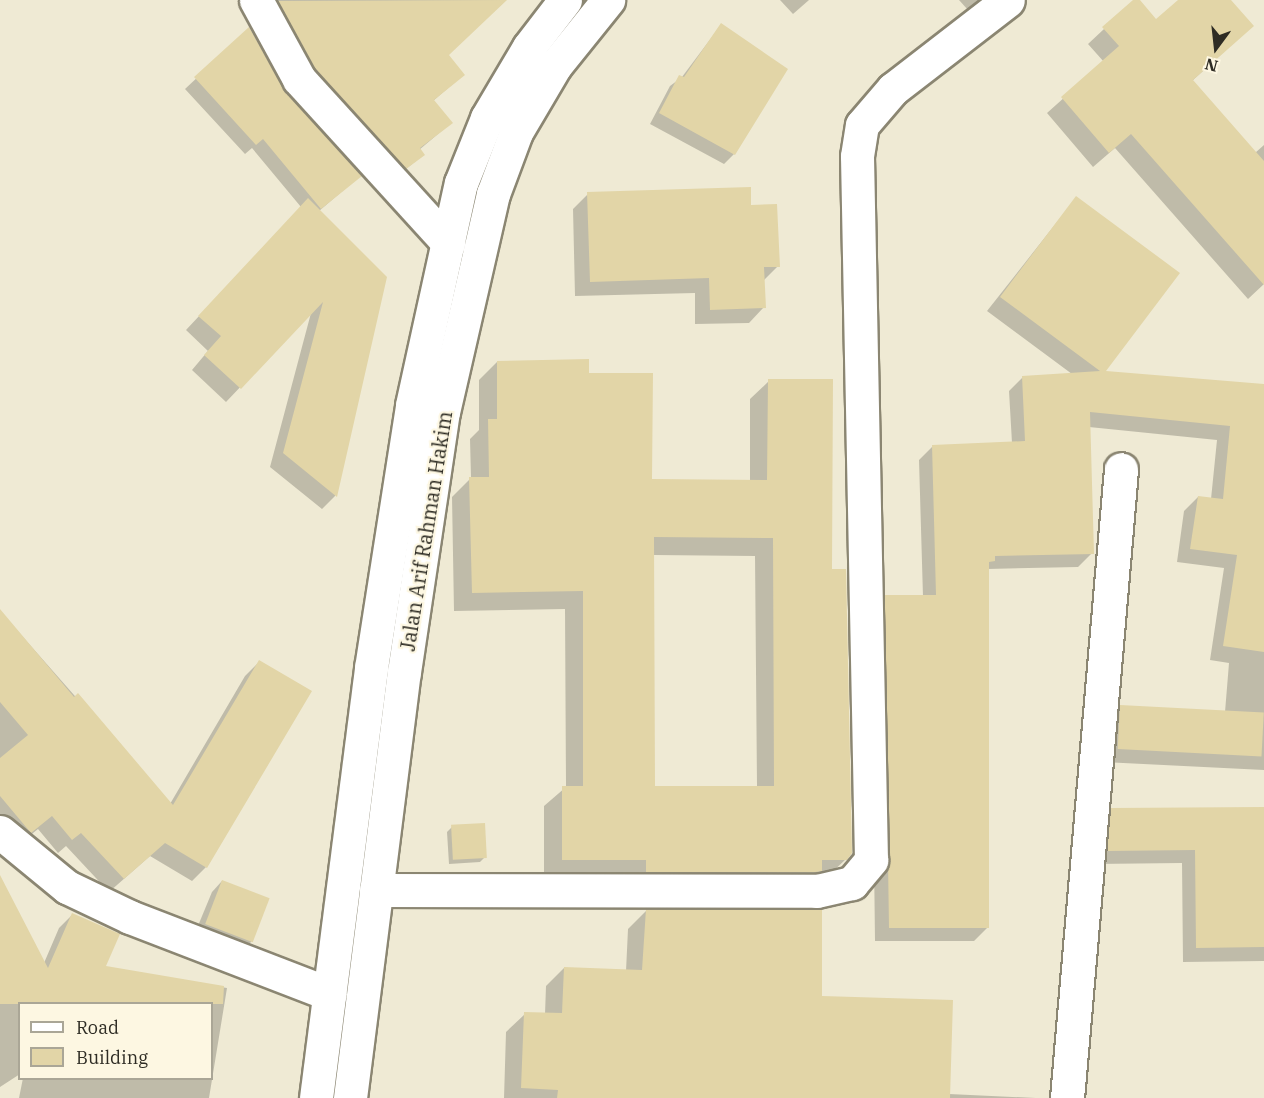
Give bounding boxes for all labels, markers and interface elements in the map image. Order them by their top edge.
north arrow [1186,18,1246,78]
text: N [1203,54,1220,77]
street label: Jalan Arif Rahman Hakim [395,409,457,653]
legend [18,1002,213,1080]
text: Road [76,1016,119,1039]
text: Building [76,1046,148,1069]

